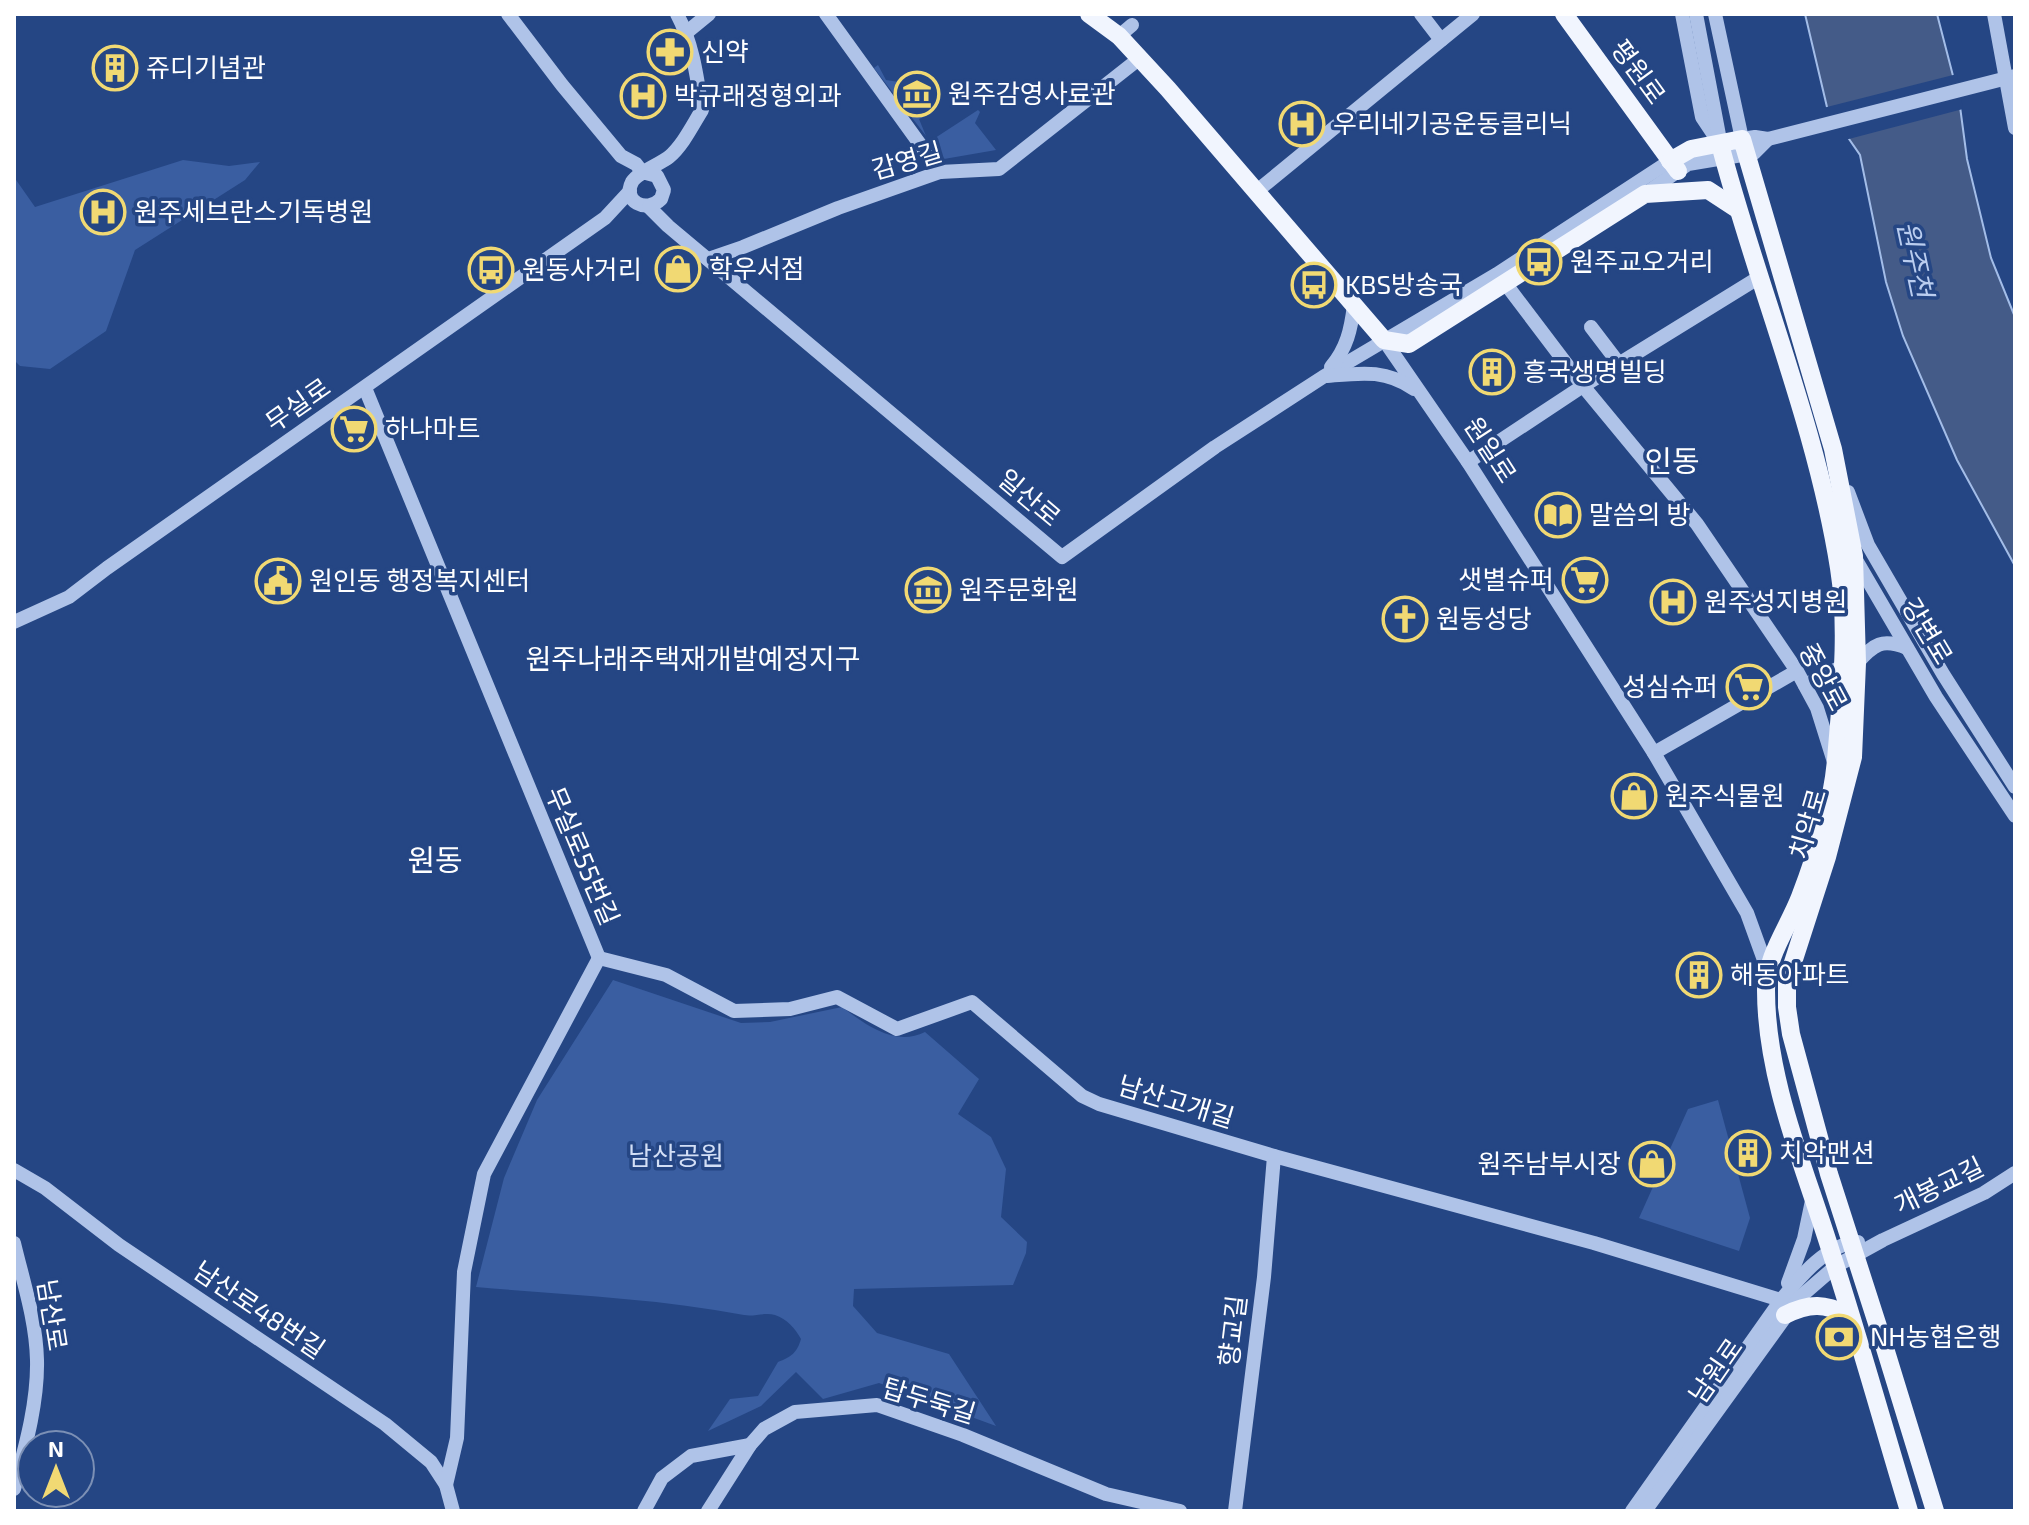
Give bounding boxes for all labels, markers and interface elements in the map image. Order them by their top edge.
pharmacy icon: 신약 [646,28,694,76]
street label: 평원로 [1606,33,1673,109]
place label: 신약 [701,35,749,66]
building icon: 쥬디기념관 [91,44,139,92]
place label: 쥬디기념관 [146,51,266,82]
museum icon: 원주감영사료관 [893,70,941,118]
hospital icon: 박규래정형외과 [619,72,667,120]
place label: 원주감영사료관 [948,77,1116,108]
place label: 박규래정형외과 [674,79,842,110]
hospital icon: 우리네기공운동클리닉 [1278,100,1326,148]
place label: 우리네기공운동클리닉 [1333,107,1572,138]
street label: 감영길 [868,135,945,184]
hospital icon: 원주세브란스기독병원 [79,188,127,236]
place label: 원주세브란스기독병원 [134,195,373,226]
water label: 원주천 [1891,217,1941,303]
bus stop icon: 원주교오거리 [1515,238,1563,286]
shop icon: 학우서점 [654,245,702,293]
place label: 원주교오거리 [1570,245,1714,276]
bus stop icon: 원동사거리 [467,246,515,294]
place label: 학우서점 [709,252,805,283]
place label: 원동사거리 [522,253,642,284]
bus stop icon: KBS방송국 [1290,261,1338,309]
place label: KBS방송국 [1345,268,1463,299]
building icon: 흥국생명빌딩 [1468,348,1516,396]
place label: 흥국생명빌딩 [1523,355,1667,386]
street label: 무실로 [259,370,335,437]
supermarket icon: 하나마트 [330,405,378,453]
street label: 원일로 [1459,411,1524,488]
place label: 하나마트 [385,412,481,443]
district label: 인동 [1644,442,1700,478]
street label: 일산로 [993,462,1067,532]
library icon: 말씀의 방 [1534,491,1582,539]
place label: 말씀의 방 [1589,498,1690,529]
supermarket icon: 샛별슈퍼 [1561,556,1609,604]
public building icon: 원인동 행정복지센터 [254,557,302,605]
place label: 샛별슈퍼 [1458,563,1554,594]
place label: 원인동 행정복지센터 [309,564,530,595]
museum icon: 원주문화원 [904,566,952,614]
place label: 원주문화원 [959,573,1079,604]
hospital icon: 원주성지병원 [1649,578,1697,626]
place label: 원주성지병원 [1704,585,1848,616]
street label: 강변로 [1897,591,1960,669]
church icon: 원동성당 [1381,595,1429,643]
place label: 원동성당 [1436,602,1532,633]
street label: 중앙로 [1794,637,1855,715]
district label: 원주나래주택재개발예정지구 [526,641,860,675]
supermarket icon: 성심슈퍼 [1725,663,1773,711]
place label: 성심슈퍼 [1622,670,1718,701]
shop icon: 원주식물원 [1610,772,1658,820]
place label: 원주식물원 [1665,779,1785,810]
street label: 무실로55번길 [540,781,626,929]
street label: 치악로 [1782,785,1831,862]
district label: 원동 [407,841,463,877]
building icon: 해동아파트 [1675,951,1723,999]
place label: 해동아파트 [1730,958,1850,989]
street label: 남산고개길 [1115,1068,1238,1133]
building icon: 치악맨션 [1724,1129,1772,1177]
place label: 치악맨션 [1779,1136,1875,1167]
park label: 남산공원 [628,1139,724,1170]
shop icon: 원주남부시장 [1628,1140,1676,1188]
place label: 원주남부시장 [1477,1147,1621,1178]
street label: 개봉교길 [1889,1150,1988,1220]
street label: 남산로48번길 [188,1254,331,1364]
street label: 남산로 [33,1277,74,1353]
street label: 향교길 [1212,1293,1251,1368]
bank icon: NH농협은행 [1815,1313,1863,1361]
place label: NH농협은행 [1870,1320,2001,1351]
street label: 남원로 [1681,1332,1748,1408]
street label: 탑두둑길 [879,1371,980,1428]
north arrow [16,1429,96,1509]
text: N [48,1435,64,1461]

